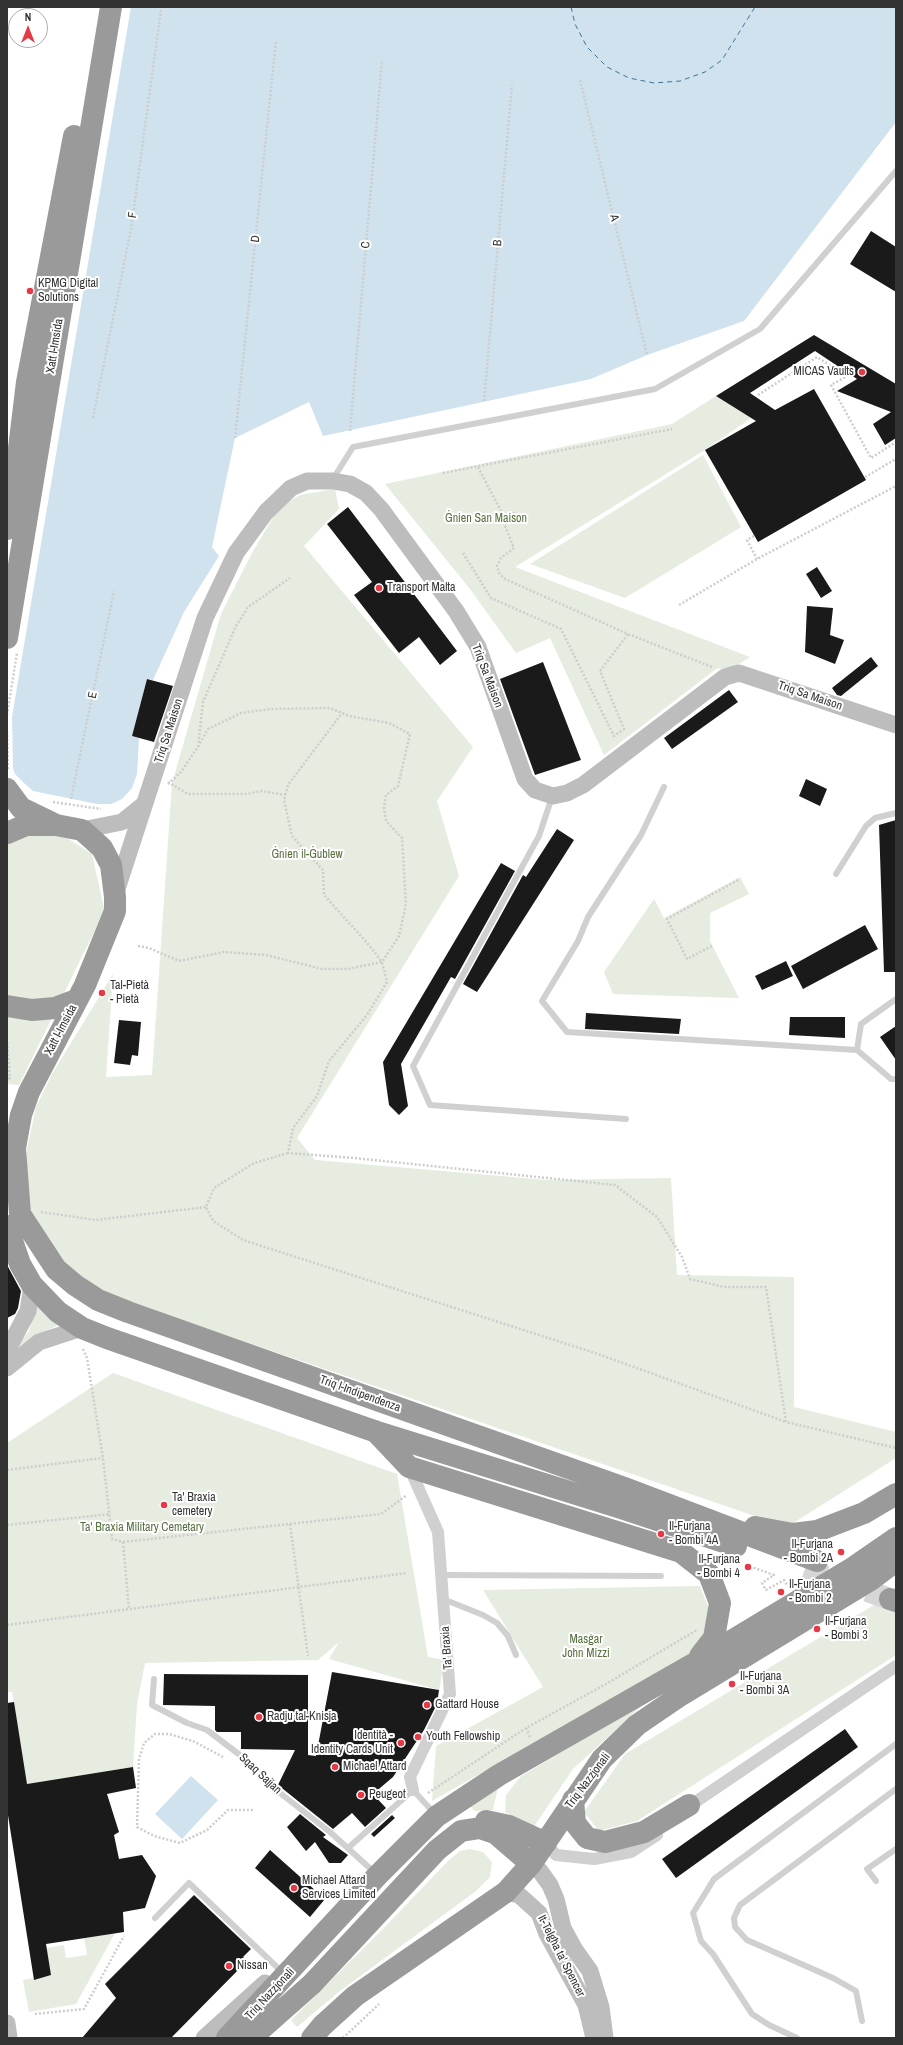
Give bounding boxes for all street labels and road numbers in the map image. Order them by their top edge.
street label: F [125,211,141,219]
street label: A [606,213,622,223]
street label: D [248,235,264,243]
street label: B [491,239,505,247]
street label: C [359,241,373,249]
street label: Xatt l-Imsida [44,318,66,374]
street label: Triq Sa Maison [468,642,506,710]
street label: Triq Sa Maison [776,678,844,714]
street label: E [85,690,101,700]
street label: Triq Sa Maison [152,697,186,765]
street label: Xatt l-Imsida [42,1002,80,1058]
street label: Triq l-Indipendenza [318,1373,402,1415]
street label: Ta' Braxia [438,1626,456,1670]
street label: Triq Nazzjonali [562,1750,614,1812]
street label: Sqaq Sajjan [236,1751,284,1797]
street label: It-Telgħa ta' Spencer [534,1913,588,1999]
street label: Triq Nazzjonali [242,1965,298,2023]

